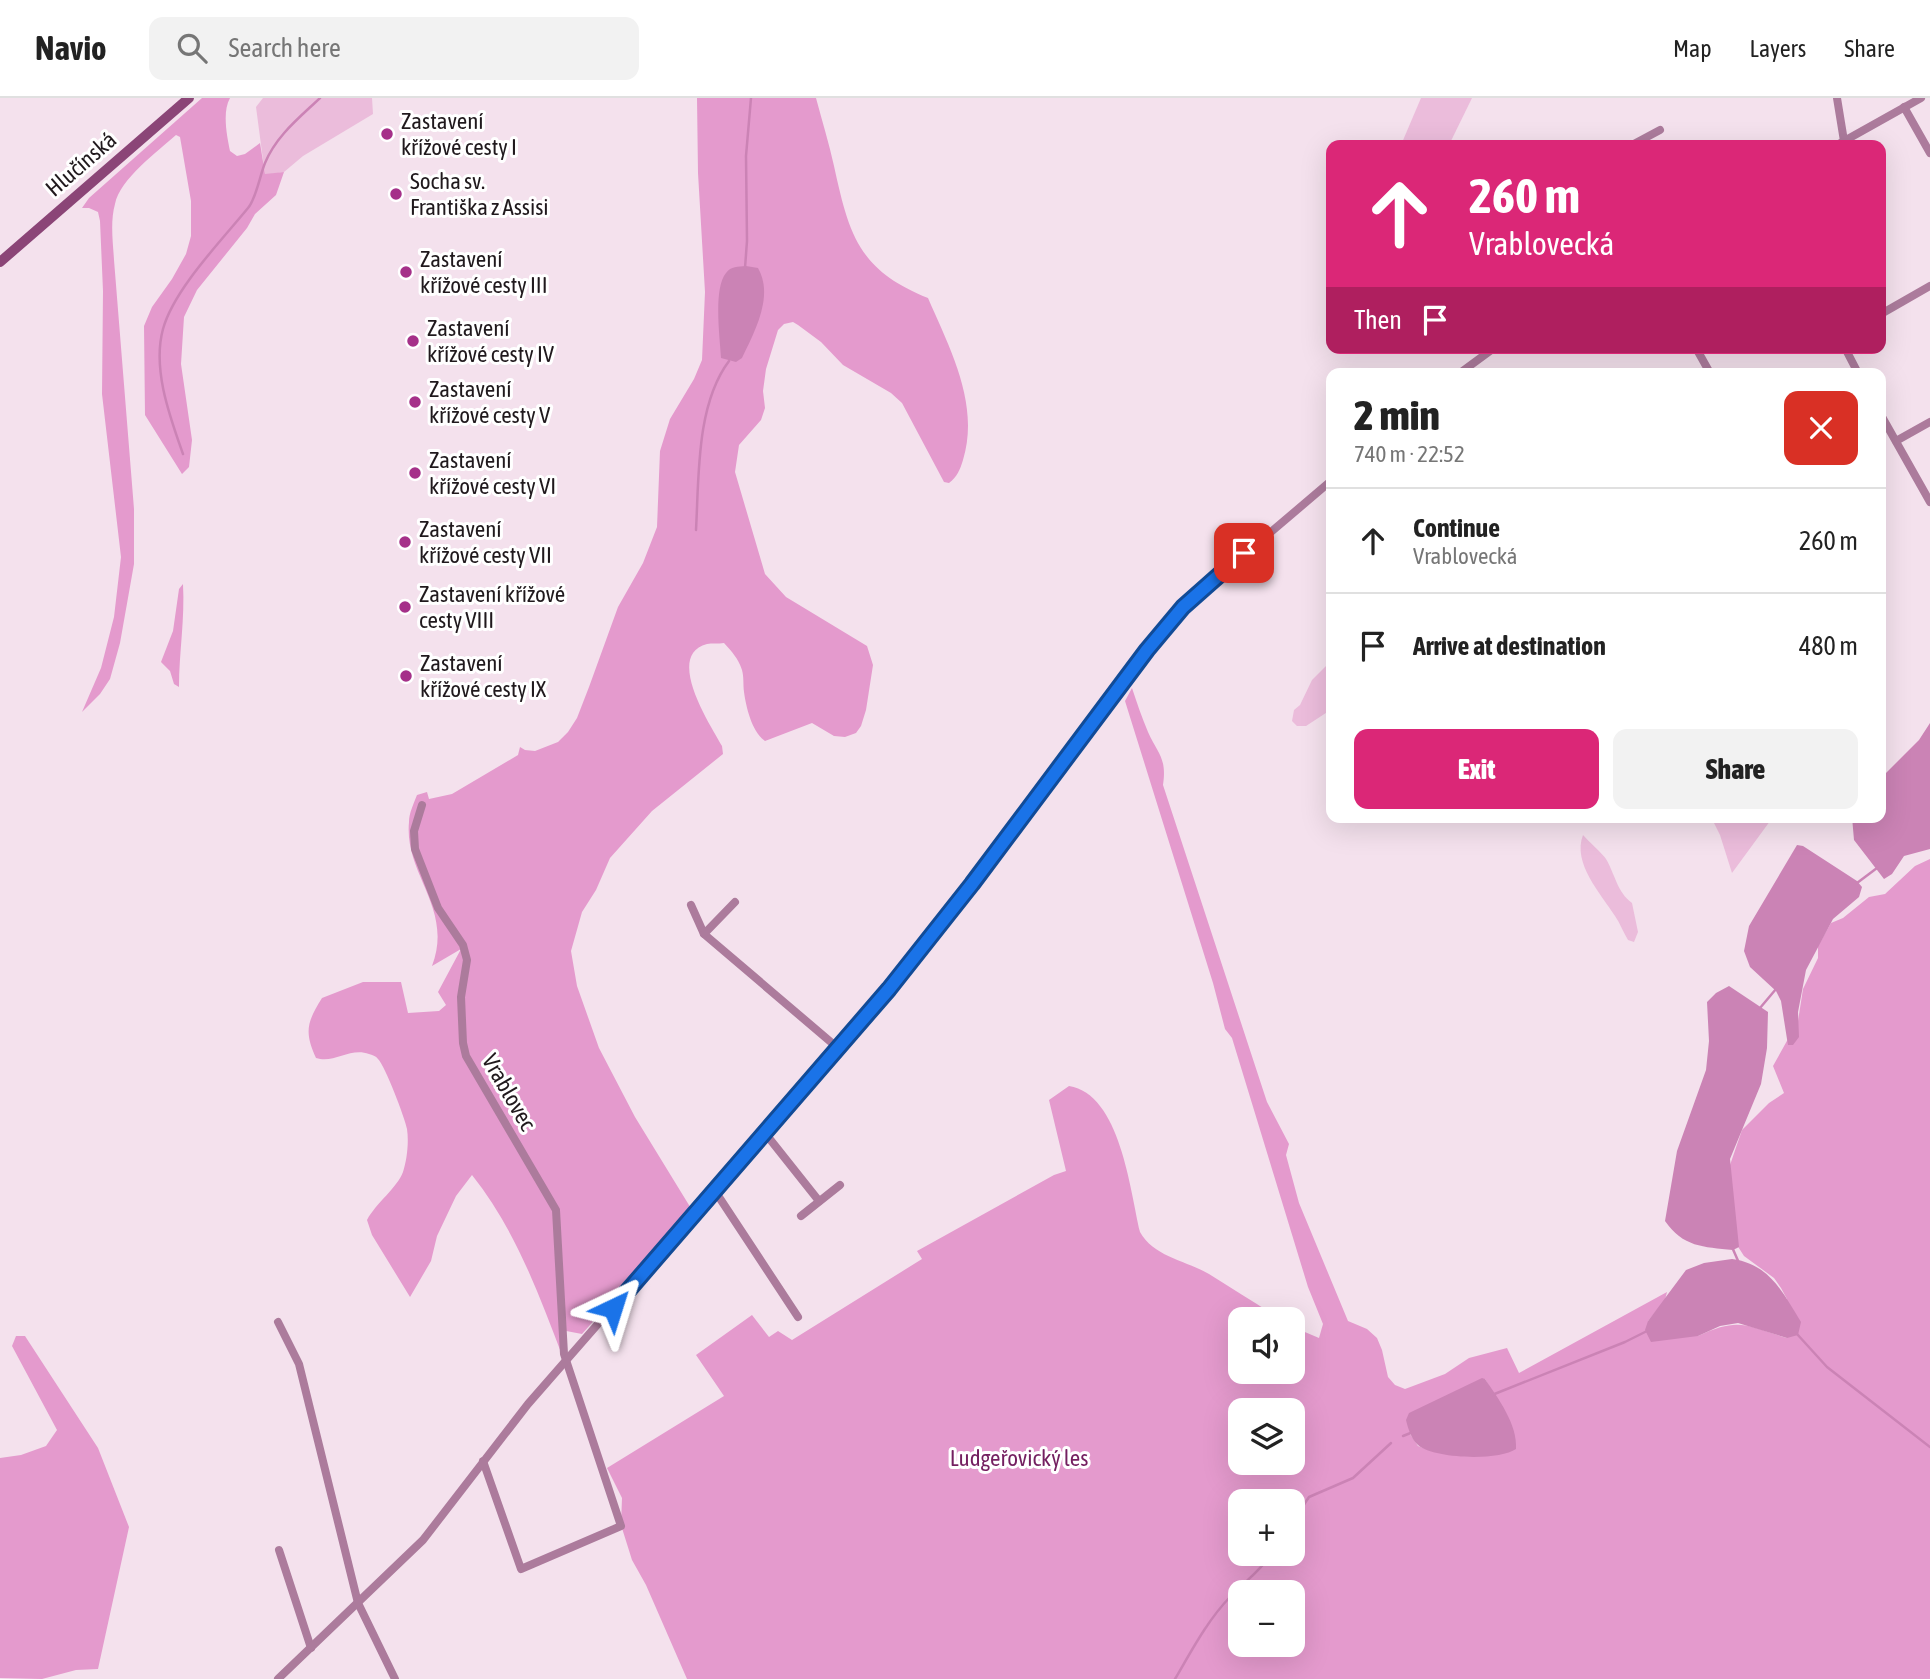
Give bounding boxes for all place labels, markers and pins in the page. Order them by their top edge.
place label: Zastavení křížové cesty I [401,108,517,160]
marker: Zastavení křížové cesty I [379,126,395,142]
place label: Socha sv. Františka z Assisi [410,168,549,220]
marker: Socha sv. Františka z Assisi [388,186,404,202]
place label: Zastavení křížové cesty III [420,246,548,298]
marker: Zastavení křížové cesty III [398,264,414,280]
place label: Zastavení křížové cesty IV [427,315,555,367]
marker: Zastavení křížové cesty IV [405,333,421,349]
place label: Zastavení křížové cesty V [429,376,551,428]
marker: Zastavení křížové cesty V [407,394,423,410]
place label: Zastavení křížové cesty VI [429,447,556,499]
marker: Zastavení křížové cesty VI [407,465,423,481]
place label: Zastavení křížové cesty VII [419,516,552,568]
pin [1214,523,1274,583]
marker: Zastavení křížové cesty VII [397,534,413,550]
place label: Zastavení křížové cesty VIII [419,581,565,633]
marker: Zastavení křížové cesty VIII [397,599,413,615]
place label: Zastavení křížové cesty IX [420,650,547,702]
marker: Zastavení křížové cesty IX [398,668,414,684]

